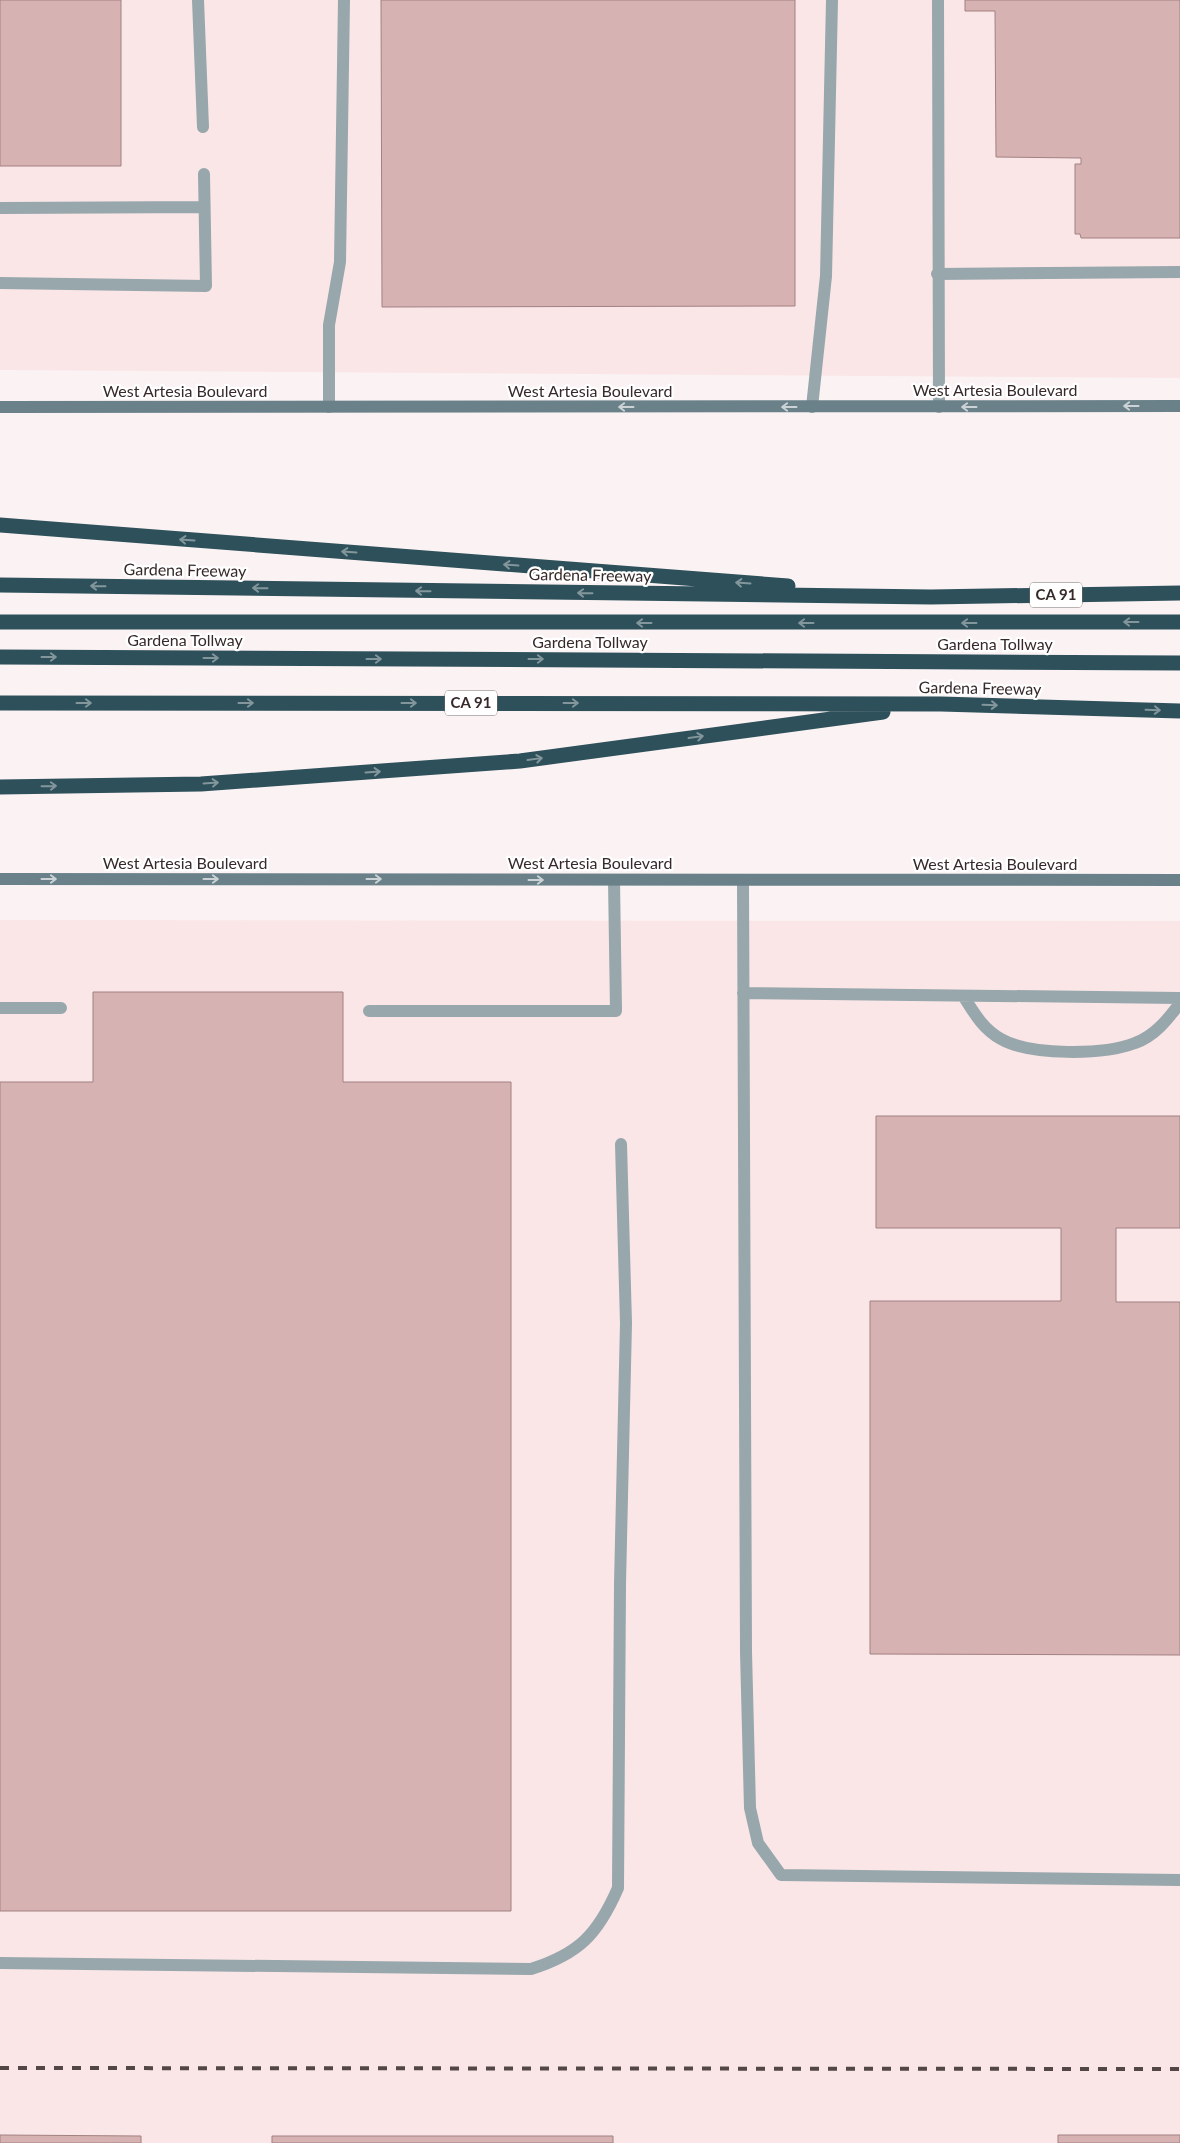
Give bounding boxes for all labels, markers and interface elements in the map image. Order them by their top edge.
street label: West Artesia Boulevard [913,380,1077,399]
street label: West Artesia Boulevard [103,381,267,400]
street label: West Artesia Boulevard [508,381,672,400]
one-way arrow [1124,401,1140,411]
one-way arrow [619,402,635,412]
one-way arrow [781,402,798,412]
one-way arrow [961,402,978,412]
one-way arrow [180,535,196,545]
one-way arrow [342,548,358,557]
street label: Gardena Freeway [124,559,247,580]
one-way arrow [504,560,520,570]
street label: Gardena Freeway [529,564,652,585]
one-way arrow [735,578,751,588]
one-way arrow [90,581,106,591]
road number: CA 91 [1030,582,1082,608]
one-way arrow [252,583,268,593]
one-way arrow [415,586,431,595]
one-way arrow [577,588,594,598]
one-way arrow [1124,617,1140,627]
one-way arrow [636,618,652,628]
one-way arrow [799,618,815,628]
one-way arrow [961,618,978,628]
street label: Gardena Tollway [127,630,244,649]
street label: Gardena Tollway [532,632,649,651]
street label: Gardena Tollway [937,634,1054,653]
one-way arrow [40,652,56,662]
one-way arrow [202,653,219,663]
one-way arrow [365,654,381,664]
one-way arrow [528,654,544,664]
street label: Gardena Freeway [919,677,1042,698]
road number: CA 91 [445,690,497,716]
one-way arrow [75,698,91,708]
one-way arrow [238,698,254,708]
one-way arrow [400,698,416,708]
one-way arrow [562,698,579,708]
one-way arrow [982,701,998,710]
one-way arrow [1144,706,1160,715]
one-way arrow [687,732,703,742]
one-way arrow [526,754,542,764]
one-way arrow [364,767,380,776]
one-way arrow [203,779,219,788]
one-way arrow [40,781,56,791]
street label: West Artesia Boulevard [103,853,267,872]
street label: West Artesia Boulevard [508,853,672,872]
street label: West Artesia Boulevard [913,854,1077,873]
one-way arrow [40,874,56,884]
one-way arrow [202,874,219,884]
one-way arrow [365,874,381,884]
one-way arrow [528,875,544,885]

